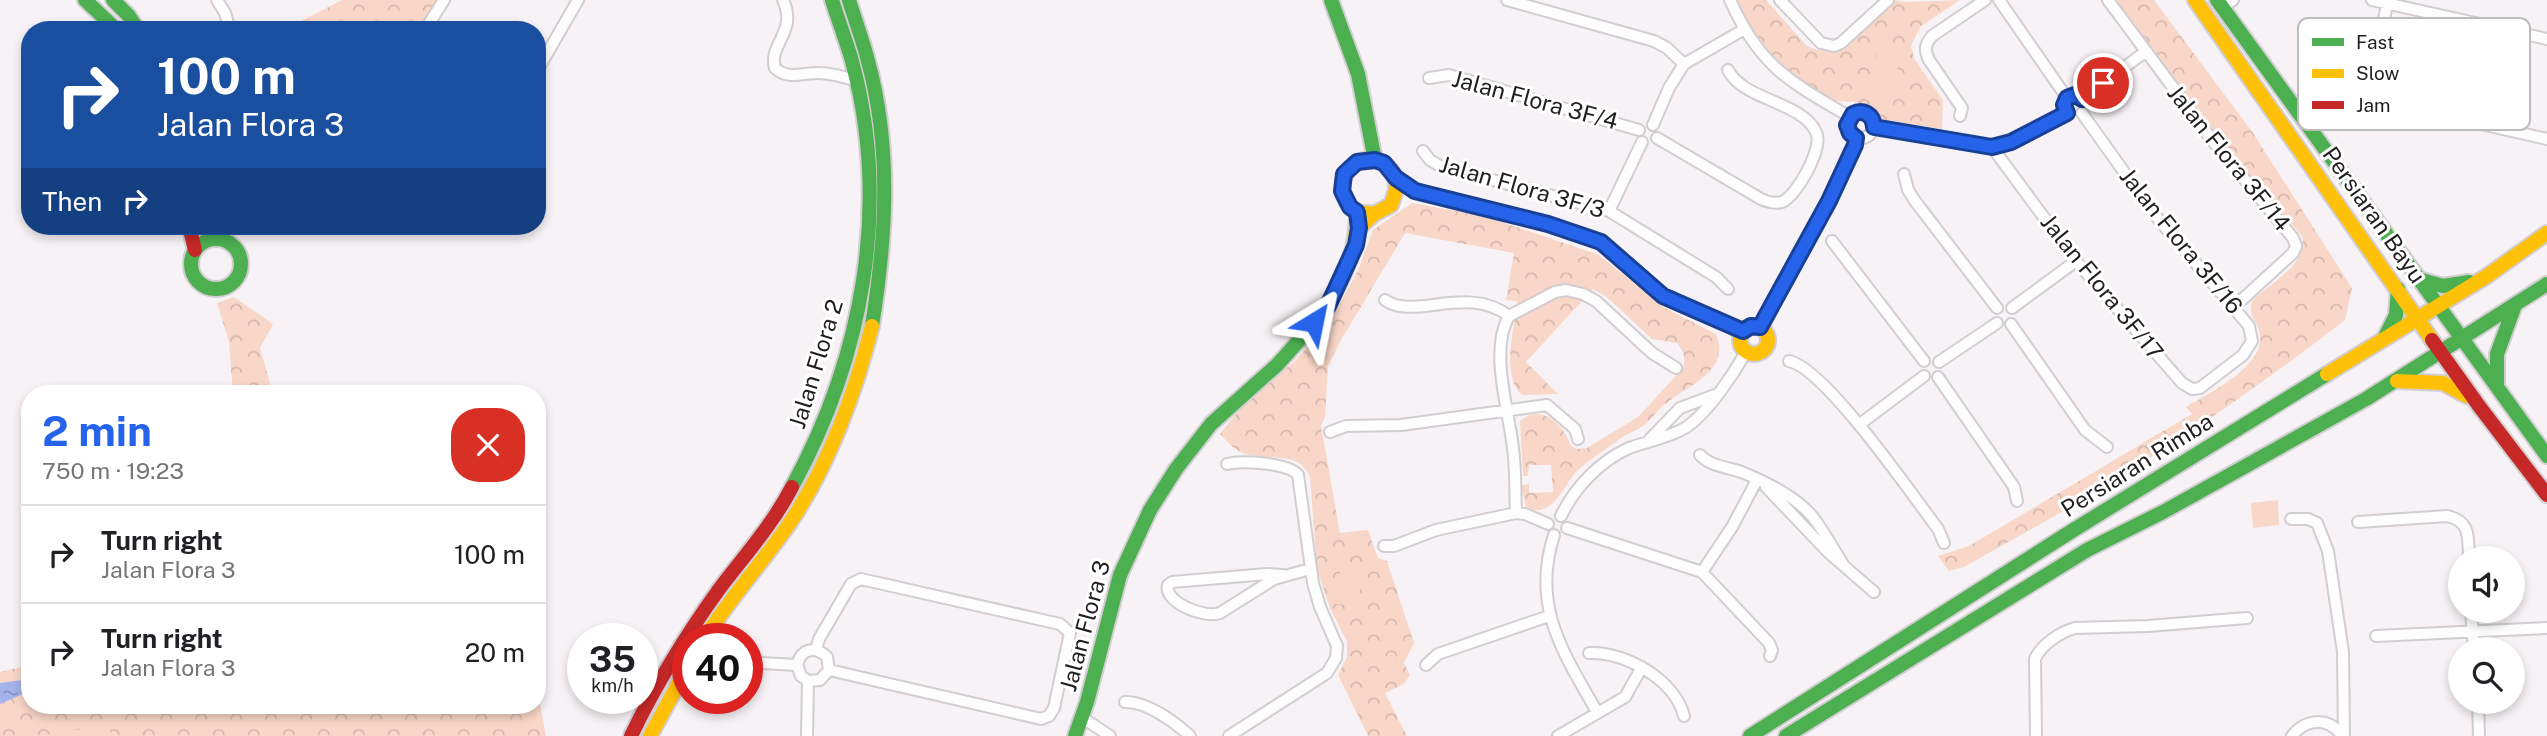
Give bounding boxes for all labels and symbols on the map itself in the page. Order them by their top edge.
legend [2298,18,2530,130]
text: Fast [2356,31,2394,53]
pin [2073,53,2133,113]
text: Slow [2356,62,2400,84]
street label: Jalan Flora 3F/4 [1449,64,1621,135]
street label: Jalan Flora 3F/14 [2162,79,2297,236]
text: Jam [2356,94,2390,116]
street label: Persiaran Bayu [2317,141,2431,288]
street label: Jalan Flora 3F/3 [1436,150,1608,223]
street label: Jalan Flora 3F/16 [2114,162,2248,319]
street label: Jalan Flora 3F/17 [2035,208,2169,365]
position arrow [1277,285,1351,359]
street label: Jalan Flora 2 [783,296,848,432]
street label: Persiaran Rimba [2056,407,2218,522]
street label: Jalan Flora 3 [1054,557,1115,694]
speed limit sign: 40 [672,623,763,714]

